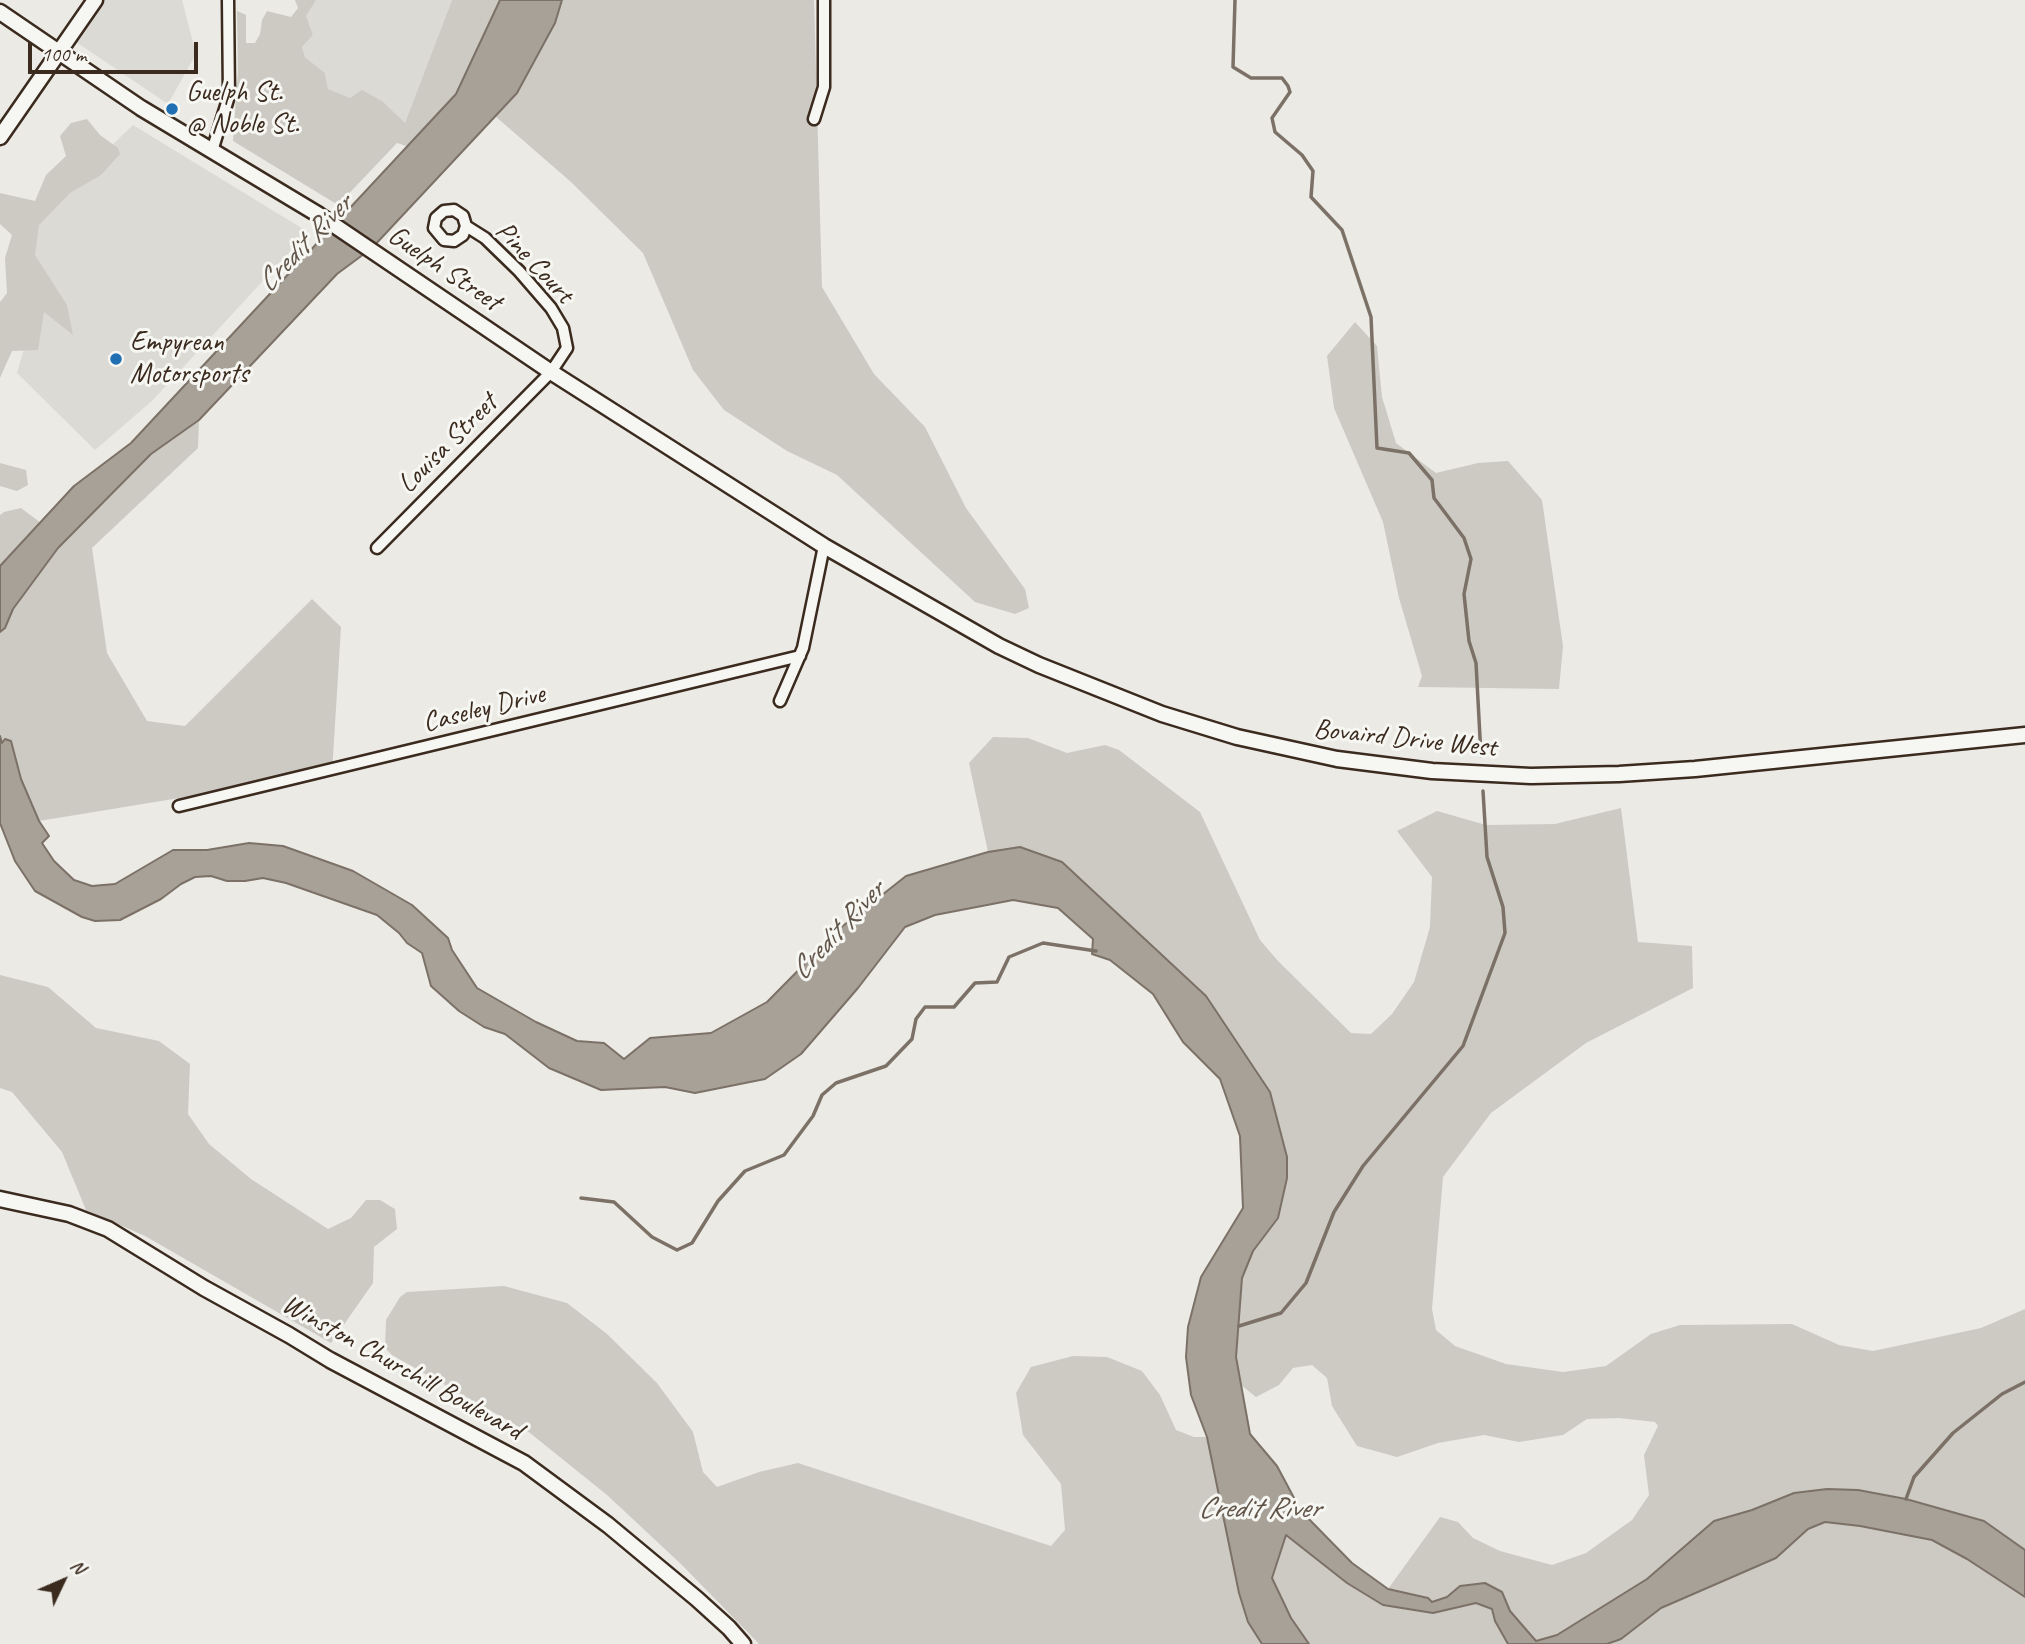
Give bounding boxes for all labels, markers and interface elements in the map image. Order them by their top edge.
scale bar [32,28,201,72]
text: 100 m [41,41,86,67]
place label: Guelph St. @ Noble St. [186,76,299,142]
marker: Guelph St. @ Noble St. [164,101,180,117]
water label: Credit River [250,188,360,300]
street label: Pine Court [488,215,580,311]
street label: Guelph Street [381,219,507,319]
place label: Empyrean Motorsports [130,326,248,392]
marker: Empyrean Motorsports [108,351,124,367]
street label: Louisa Street [391,387,505,501]
street label: Caseley Drive [420,678,548,740]
street label: Bovaird Drive West [1312,713,1498,765]
water label: Credit River [783,874,893,988]
street label: Winston Churchill Boulevard [276,1288,528,1448]
water label: Credit River [1198,1491,1320,1527]
north arrow [28,1546,98,1616]
text: N [65,1554,91,1579]

